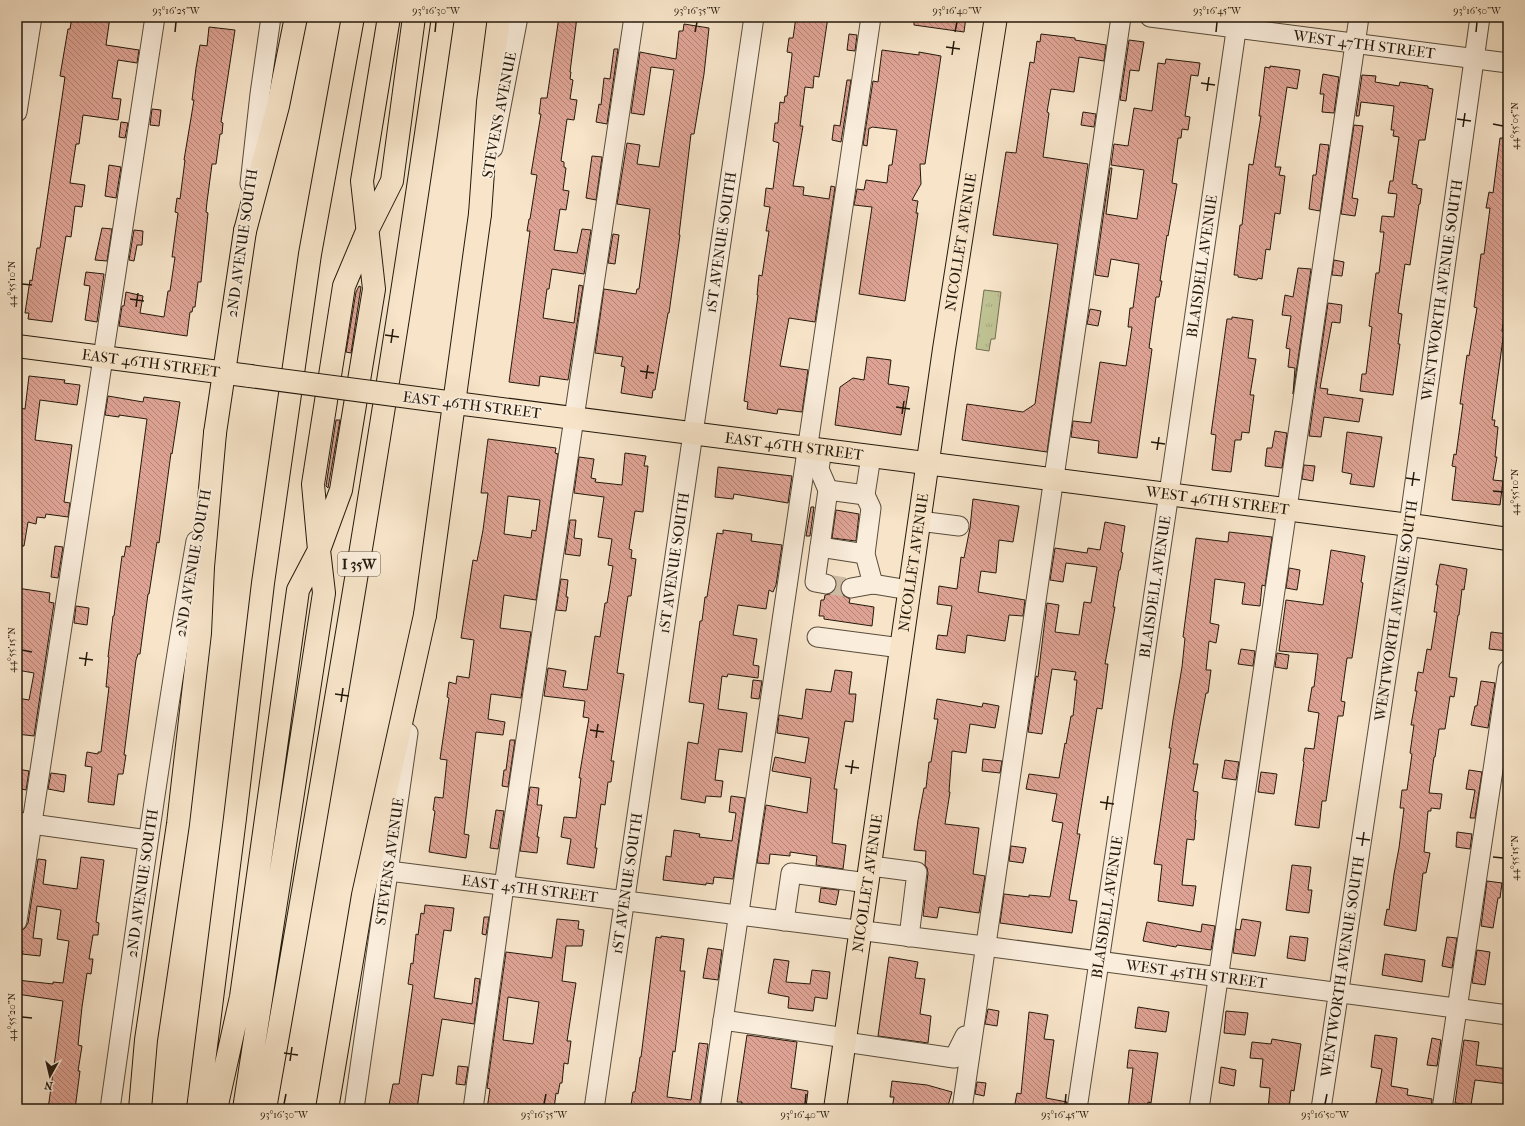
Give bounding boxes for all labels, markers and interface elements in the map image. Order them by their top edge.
text: 93°16'25"W [152,5,201,17]
text: 93°16'30"W [412,5,461,17]
text: 93°16'35"W [674,5,721,17]
text: 93°16'40"W [932,5,983,17]
text: 93°16'45"W [1193,5,1242,17]
text: 93°16'50"W [1453,5,1502,17]
street label: WEST 47TH STREET [1291,26,1437,63]
street label: STEVENS AVENUE [478,50,520,180]
text: 44°55'05"N [1509,102,1521,150]
street label: 2ND AVENUE SOUTH [223,167,261,318]
street label: 1ST AVENUE SOUTH [702,170,740,314]
street label: NICOLLET AVENUE [941,172,980,312]
street label: WENTWORTH AVENUE SOUTH [1417,178,1466,403]
street label: BLAISDELL AVENUE [1183,194,1221,339]
text: 44°55'10"N [6,260,18,307]
street label: EAST 46TH STREET [81,345,222,381]
street label: EAST 46TH STREET [402,388,543,423]
street label: EAST 46TH STREET [724,429,865,464]
text: 44°55'10"N [1509,468,1521,515]
street label: WEST 46TH STREET [1144,482,1291,519]
street label: 2ND AVENUE SOUTH [171,488,215,638]
street label: 1ST AVENUE SOUTH [655,491,693,635]
street label: NICOLLET AVENUE [895,492,932,633]
street label: WENTWORTH AVENUE SOUTH [1370,499,1421,723]
street label: BLAISDELL AVENUE [1135,514,1175,659]
road number: I 35W [338,552,380,576]
text: 44°55'15"N [6,627,18,673]
street label: STEVENS AVENUE [372,797,408,926]
street label: 2ND AVENUE SOUTH [123,808,162,959]
street label: 1ST AVENUE SOUTH [608,811,646,955]
street label: NICOLLET AVENUE [849,813,886,954]
street label: BLAISDELL AVENUE [1088,835,1127,980]
text: 44°55'15"N [1509,835,1521,881]
street label: WENTWORTH AVENUE SOUTH [1317,855,1368,1079]
street label: EAST 45TH STREET [461,871,600,906]
street label: WEST 45TH STREET [1124,956,1269,992]
text: 44°55'20"N [6,992,18,1041]
north arrow [30,1056,70,1096]
text: N [43,1078,54,1092]
text: 93°16'30"W [260,1109,309,1121]
text: 93°16'35"W [521,1109,568,1121]
text: 93°16'40"W [780,1109,831,1121]
text: 93°16'45"W [1041,1109,1090,1121]
text: 93°16'50"W [1301,1109,1350,1121]

